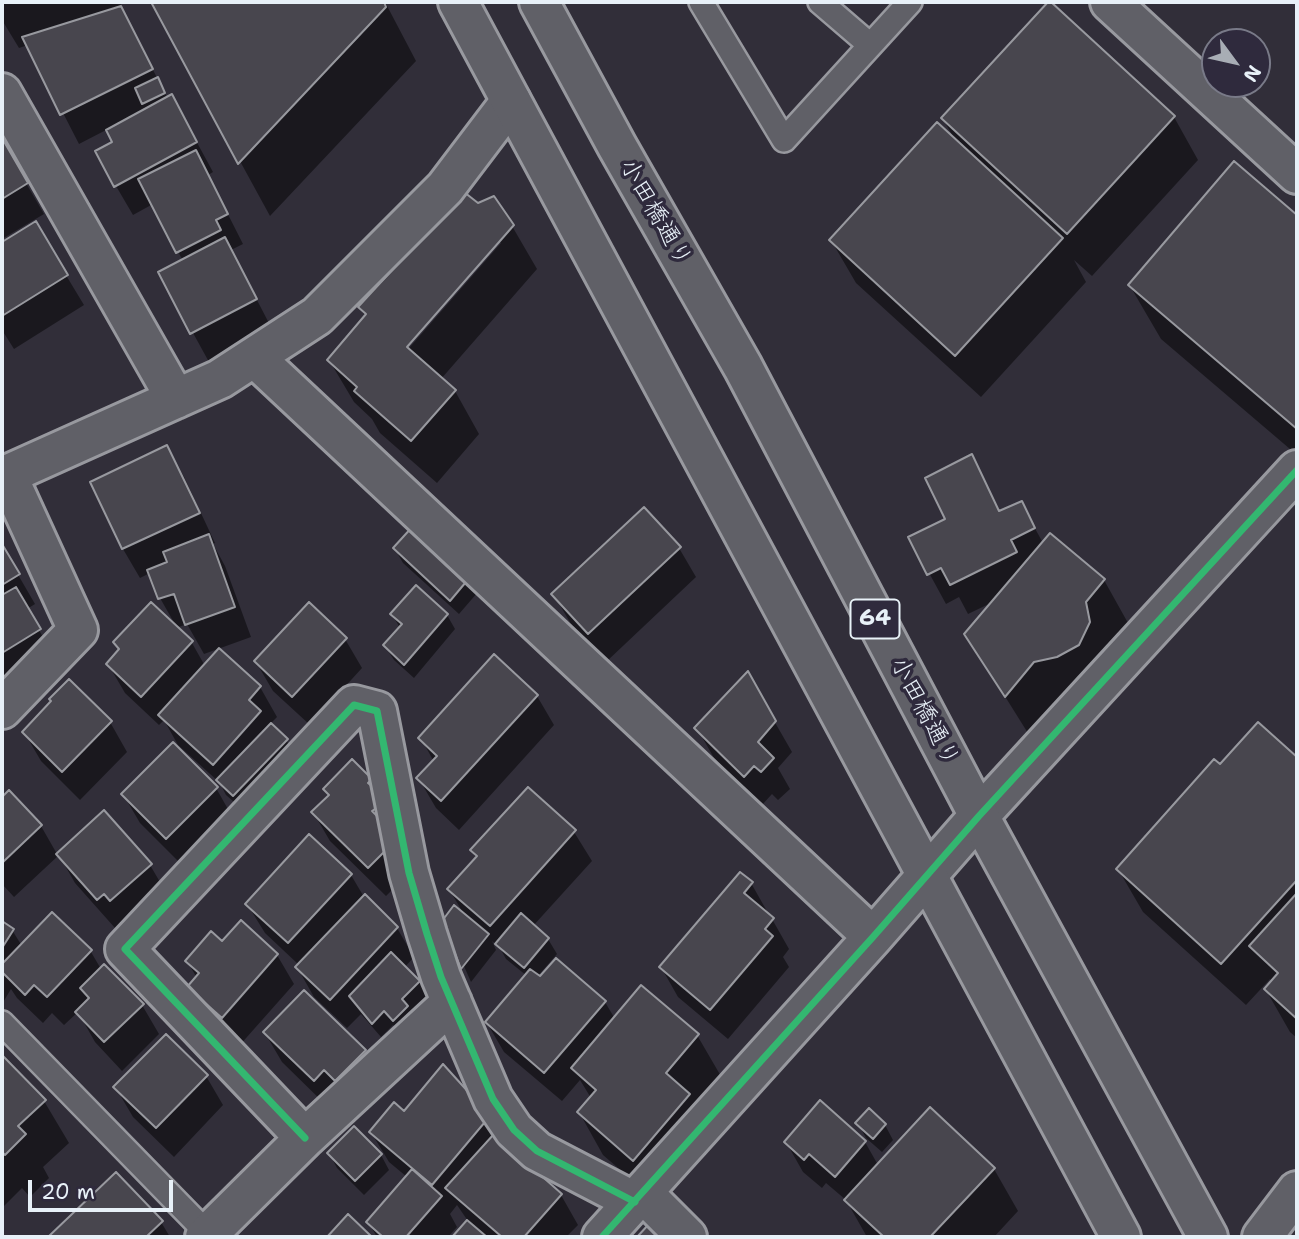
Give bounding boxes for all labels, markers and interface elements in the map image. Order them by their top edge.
north arrow [1201,28,1271,98]
text: N [1238,60,1267,87]
street label: 小田橋通り [613,154,697,272]
road number: 64 [850,600,900,638]
street label: 小田橋通り [883,652,965,772]
scale bar [32,1166,177,1210]
text: 20 m [41,1178,95,1206]

